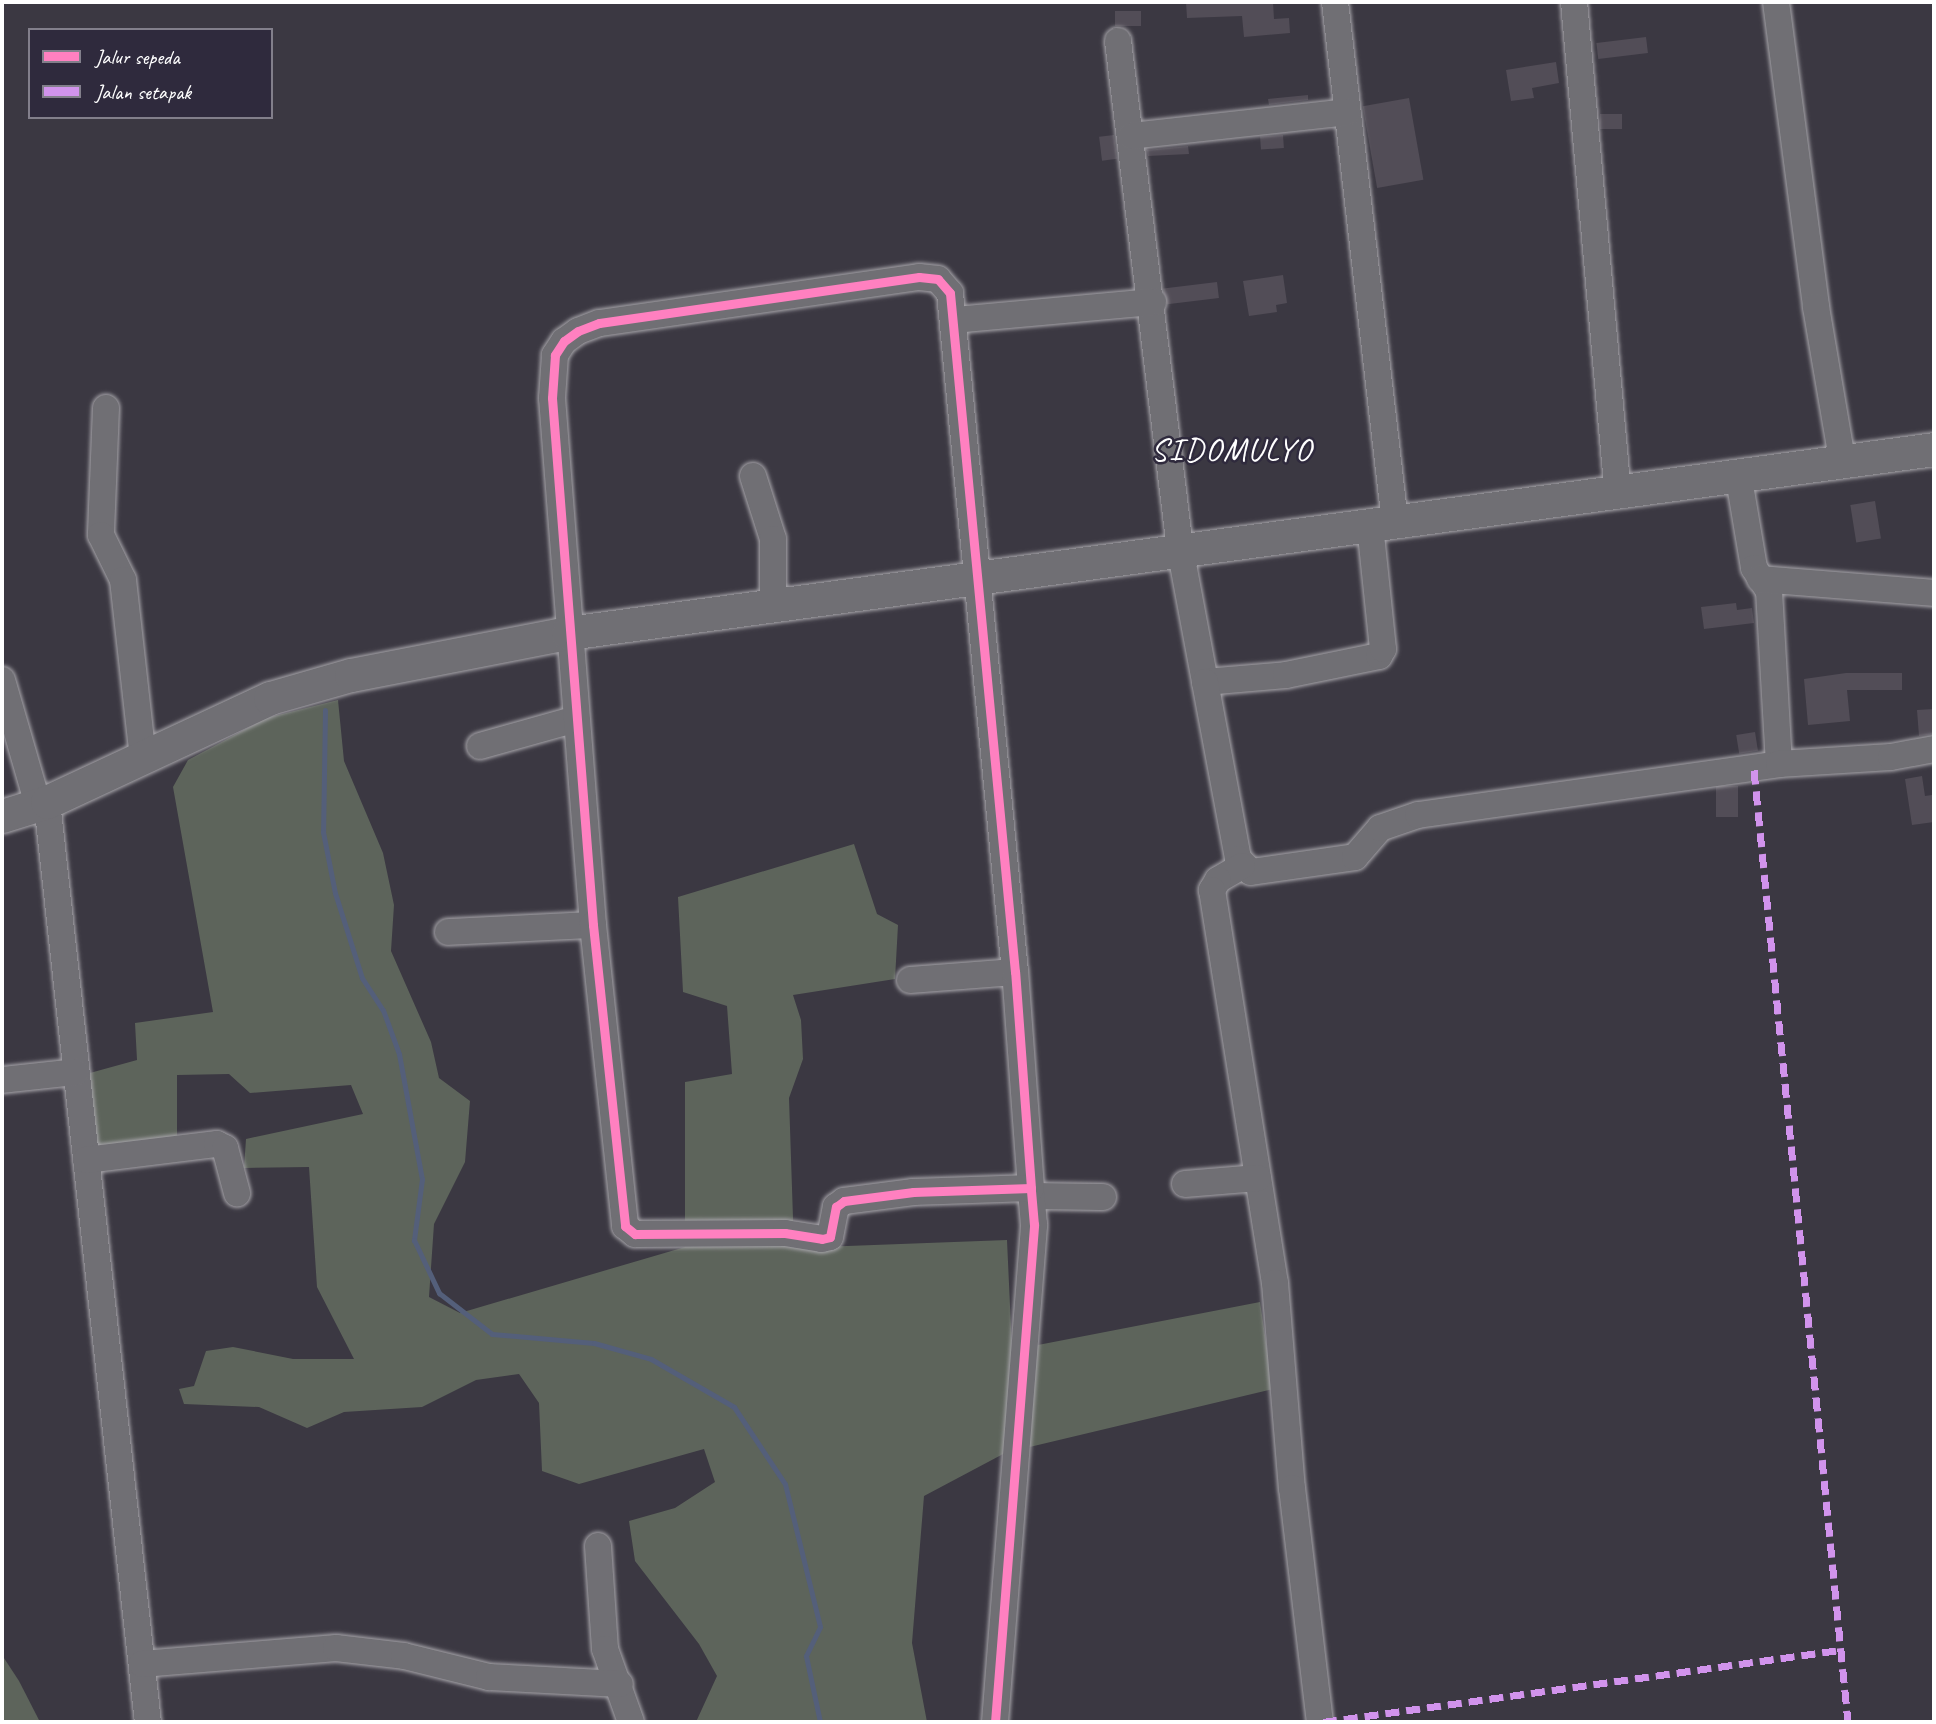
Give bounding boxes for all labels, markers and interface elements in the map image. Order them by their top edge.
legend [28,28,273,119]
text: Jalur sepeda [95,44,180,70]
text: Jalan setapak [95,79,191,105]
district label: SIDOMULYO [1152,431,1312,469]

